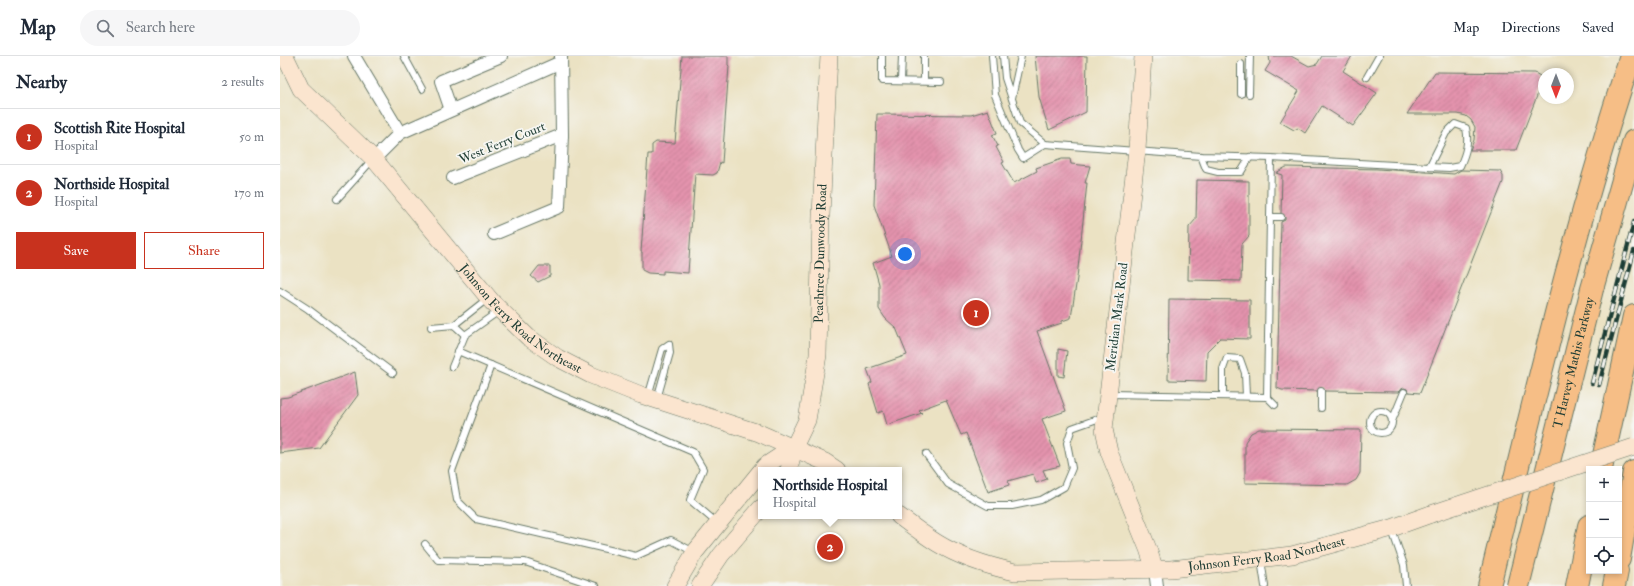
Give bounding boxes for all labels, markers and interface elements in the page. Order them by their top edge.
search box [80,10,360,46]
text: Map [20,16,56,40]
icon: search [94,17,116,39]
text: Search here [126,18,195,37]
text: Map [1453,19,1479,36]
text: Directions [1501,19,1560,36]
text: Saved [1582,19,1614,36]
north arrow [1538,68,1574,104]
text: Nearby [16,72,67,93]
text: 2 results [221,74,264,90]
street label: West Ferry Court [455,118,548,169]
text: Scottish Rite Hospital [54,119,185,138]
text: 1 [27,129,31,145]
text: 50 m [239,129,264,145]
text: Hospital [54,138,98,154]
text: Northside Hospital [54,175,169,194]
street label: Peachtree Dunwoody Road [811,183,831,323]
text: 2 [26,185,32,201]
text: 170 m [234,185,264,201]
text: Hospital [54,194,98,210]
button: Save [16,232,136,269]
button: Share [144,232,264,269]
your location [895,244,915,264]
street label: Johnson Ferry Road Northeast [455,260,584,377]
street label: Meridian Mark Road [1102,261,1132,372]
street label: T Harvey Mathis Parkway [1550,295,1599,430]
pin: 1 [963,298,989,328]
map controls [1586,466,1622,574]
button: + [1586,466,1622,502]
popup [758,467,902,519]
text: Northside Hospital [772,476,888,495]
text: Hospital [772,495,816,511]
button: − [1586,502,1622,538]
pin: 2 [817,532,843,562]
street label: Johnson Ferry Road Northeast [1186,533,1347,575]
button: locate [1586,538,1622,574]

